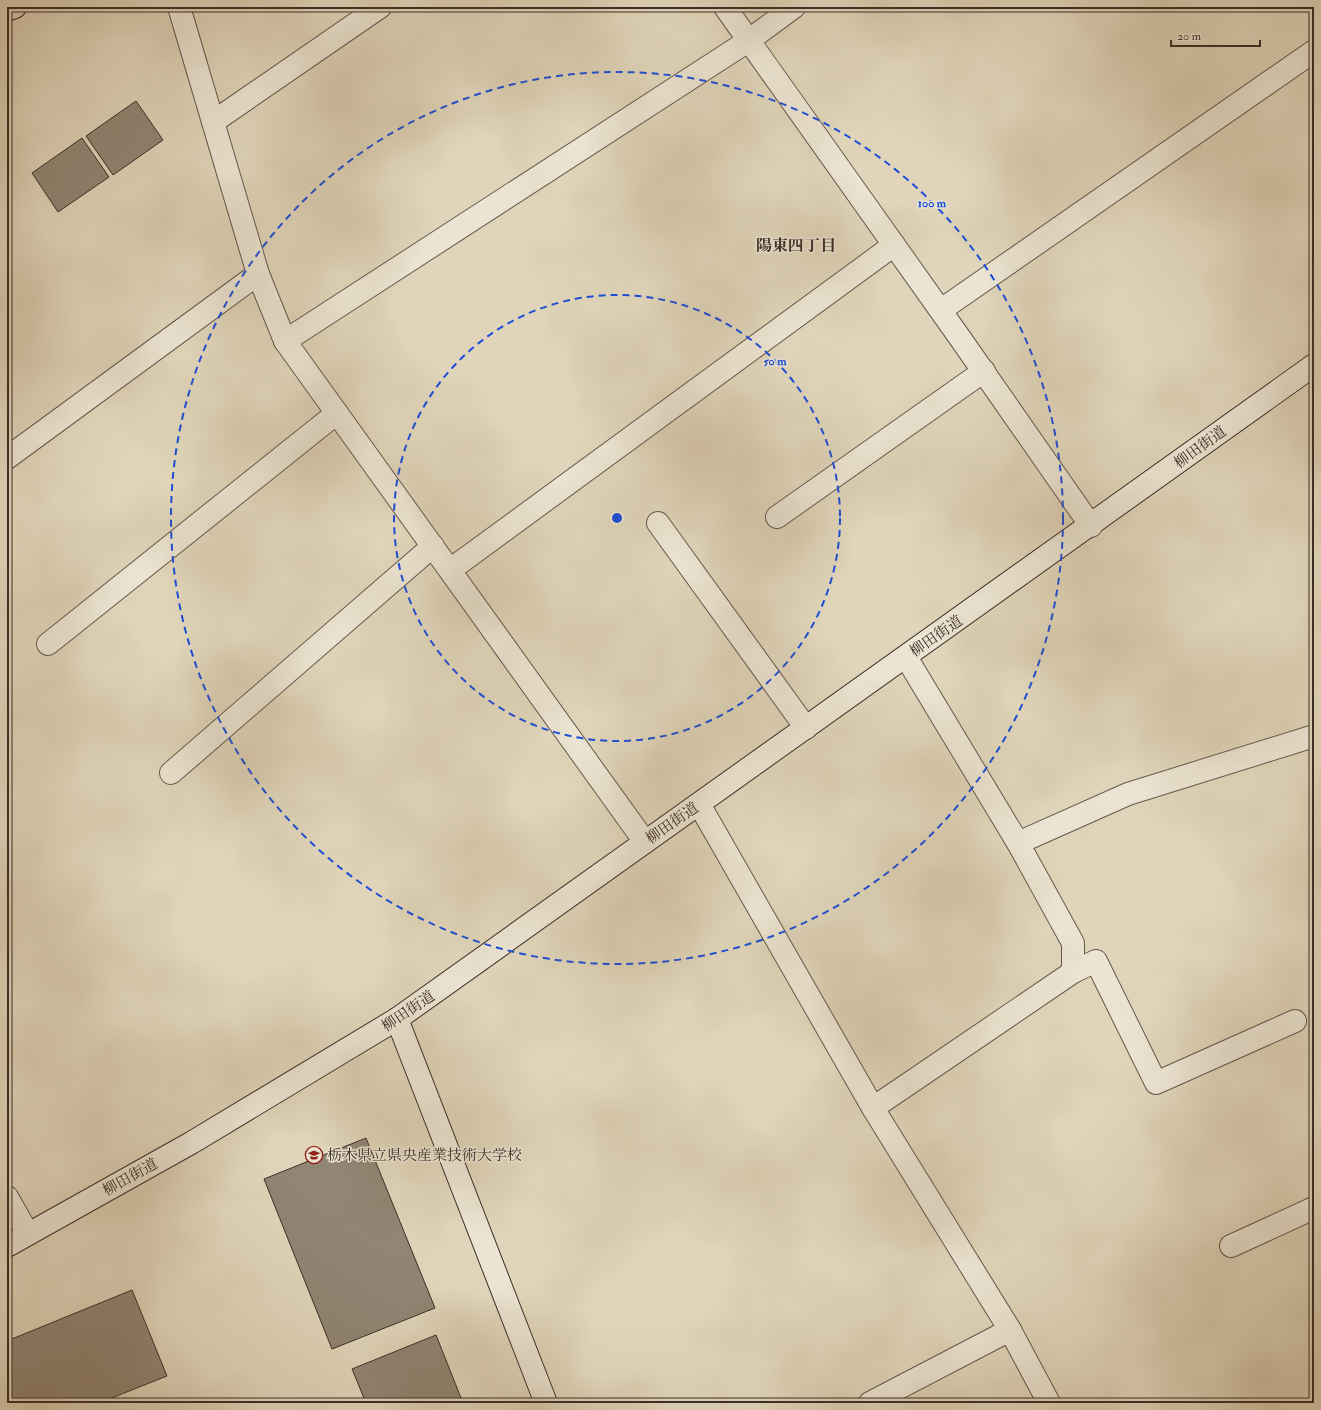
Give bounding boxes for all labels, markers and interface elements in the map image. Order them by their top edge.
scale bar [1171,22,1260,48]
text: 20 m [1177,29,1202,44]
text: 100 m [918,196,947,211]
district label: 陽東四丁目 [756,236,836,256]
text: 50 m [763,354,787,369]
street label: 柳田街道 [1170,422,1230,473]
centre of rings [610,511,624,525]
street label: 柳田街道 [906,611,966,661]
street label: 柳田街道 [642,798,702,848]
street label: 柳田街道 [378,987,438,1036]
school or university icon: 栃木県立県央産業技術大学校 [304,1145,324,1165]
place label: 栃木県立県央産業技術大学校 [327,1146,522,1165]
street label: 柳田街道 [99,1155,161,1200]

